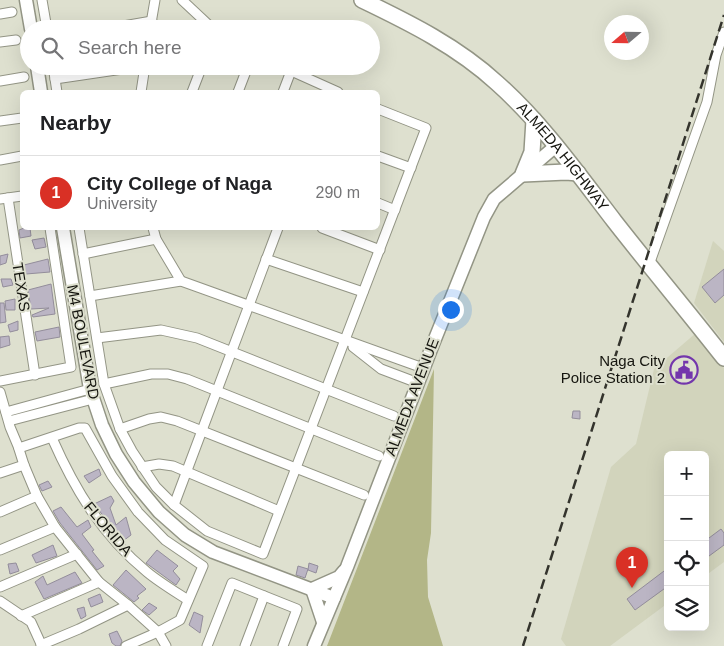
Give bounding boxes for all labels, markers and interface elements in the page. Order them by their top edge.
north arrow [604,15,649,60]
search box [20,20,380,75]
icon: search [38,34,66,62]
text: Search here [78,37,182,58]
street label: ALMEDA HIGHWAY [514,98,612,214]
text: Nearby [40,111,111,134]
text: City College of Naga [87,173,272,194]
text: 1 [52,184,60,201]
text: 290 m [316,184,360,201]
text: University [87,195,157,212]
street label: TEXAS [9,261,34,313]
street label: M4 BOULEVARD [64,283,103,401]
your location [438,297,464,323]
street label: ALMEDA AVENUE [381,336,442,458]
place label: Naga City Police Station 2 [561,352,666,386]
public building icon: Naga City Police Station 2 [669,355,699,385]
map controls [664,451,709,631]
button: + [664,451,709,496]
button: − [664,496,709,541]
street label: FLORIDA [81,498,136,559]
button: locate [664,541,709,586]
pin: 1 [616,547,648,588]
button: layers [664,586,709,631]

